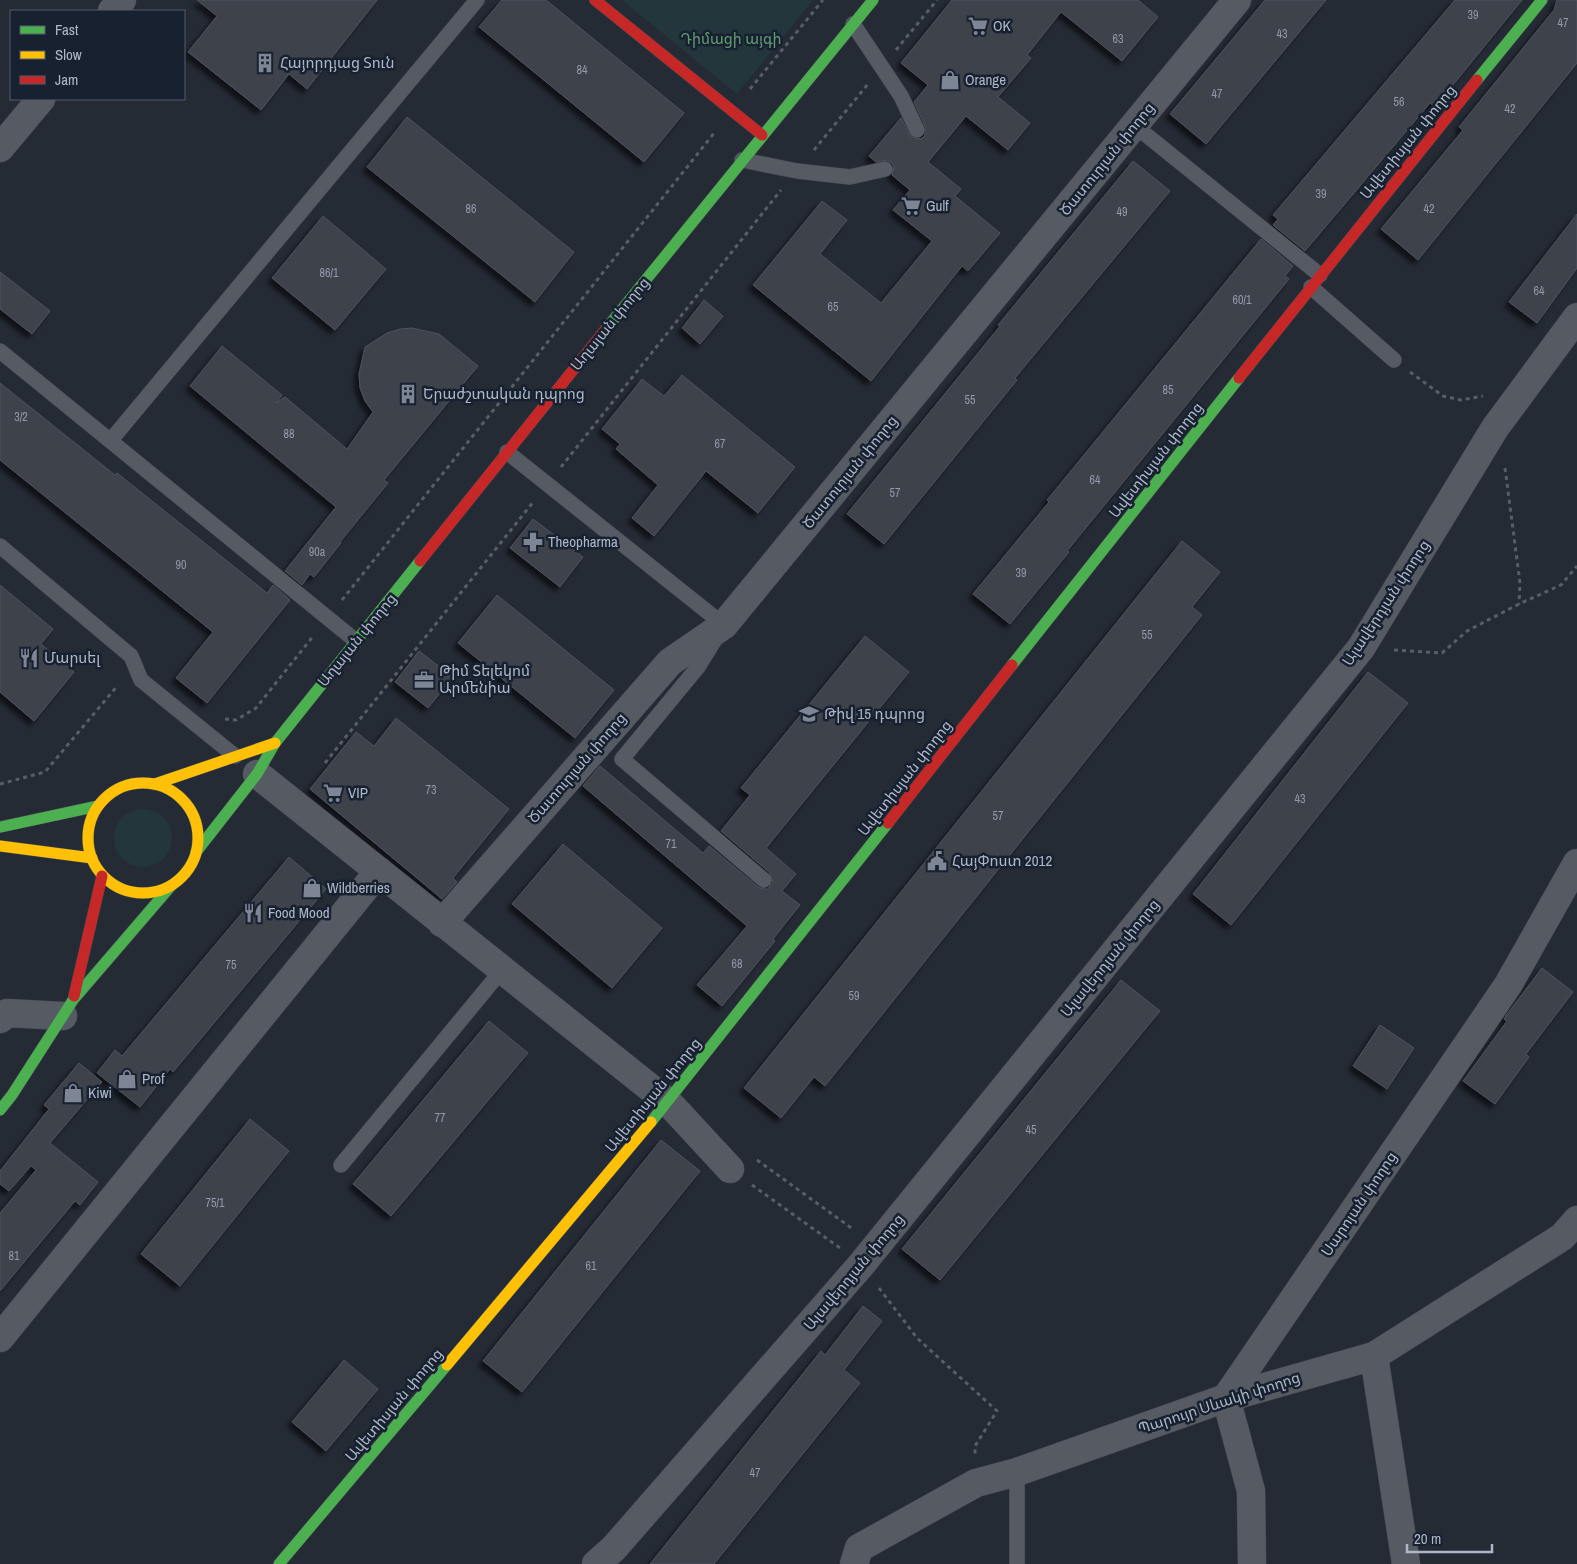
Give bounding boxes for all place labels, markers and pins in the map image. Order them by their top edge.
supermarket icon: OK [967,15,989,37]
place label: OK [993,15,1012,36]
building icon: Հայորդյաց Տուն [254,52,276,74]
place label: Հայորդյաց Տուն [280,52,394,73]
shop icon: Orange [939,69,961,91]
place label: Orange [965,69,1006,90]
supermarket icon: Gulf [900,195,922,217]
place label: Gulf [926,195,949,216]
building icon: Երաժշտական դպրոց [397,383,419,405]
place label: Երաժշտական դպրոց [423,383,585,404]
pharmacy icon: Theopharma [522,531,544,553]
place label: Theopharma [548,531,618,552]
restaurant icon: Մարսել [18,647,40,669]
place label: Մարսել [44,647,101,668]
place label: Թիմ Տելեկոմ Արմենիա [439,660,530,698]
office icon: Թիմ Տելեկոմ Արմենիա [413,669,435,691]
school or university icon: Թիվ 15 դպրոց [798,703,820,725]
place label: Թիվ 15 դպրոց [824,703,925,724]
supermarket icon: VIP [322,782,344,804]
place label: VIP [348,782,368,803]
public building icon: ՀայՓոստ 2012 [926,850,948,872]
place label: ՀայՓոստ 2012 [952,850,1052,871]
shop icon: Wildberries [301,877,323,899]
place label: Wildberries [327,877,390,898]
restaurant icon: Food Mood [242,902,264,924]
place label: Food Mood [268,902,330,923]
shop icon: Prof [116,1068,138,1090]
place label: Prof [142,1068,165,1089]
shop icon: Kiwi [62,1082,84,1104]
place label: Kiwi [88,1082,112,1103]

